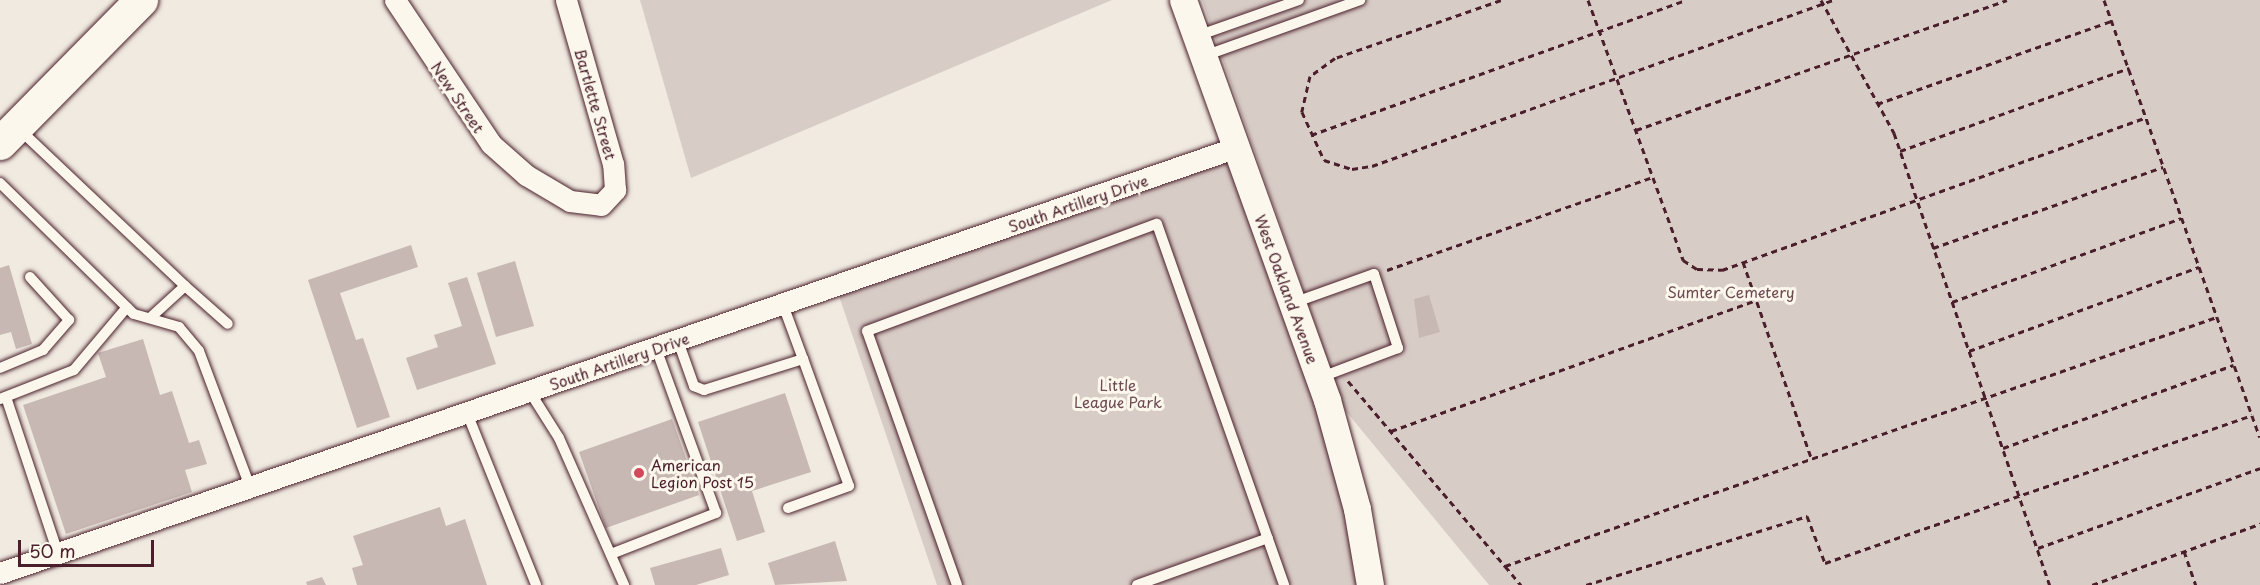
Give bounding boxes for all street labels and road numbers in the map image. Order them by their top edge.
street label: Bartlette Street [572,46,620,162]
street label: New Street [428,58,488,136]
street label: South Artillery Drive [1005,170,1151,236]
street label: West Oakland Avenue [1252,212,1322,366]
street label: South Artillery Drive [546,328,692,394]

